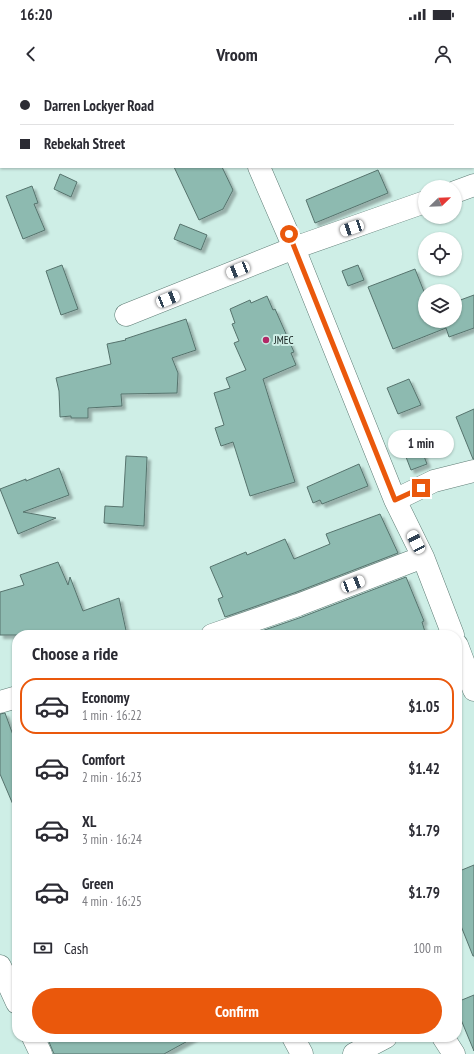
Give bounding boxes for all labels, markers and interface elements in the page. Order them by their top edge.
text: 16:20 [20,5,52,24]
icon: back [20,43,42,65]
text: Vroom [216,43,258,66]
icon: person [432,43,454,65]
text: Darren Lockyer Road [44,96,154,115]
text: Rebekah Street [44,134,125,153]
north arrow [418,180,462,224]
map controls [418,180,462,328]
car [339,218,365,238]
route start [280,225,298,243]
button: locate [418,232,462,276]
car [225,260,251,280]
button: layers [418,284,462,328]
car [155,289,181,309]
place label: JMEC [273,333,293,347]
marker: JMEC [261,335,271,345]
callout: 1 min [388,430,454,458]
text: 1 min [408,435,434,452]
route end [412,479,430,497]
car [405,529,427,555]
car [340,574,366,594]
text: Choose a ride [32,642,118,665]
icon: car [34,688,70,724]
text: Economy [82,688,130,707]
text: $1.05 [408,697,440,716]
text: 1 min · 16:22 [82,707,142,724]
icon: car [34,750,70,786]
text: Comfort [82,750,125,769]
text: $1.42 [408,759,440,778]
text: 2 min · 16:23 [82,769,142,786]
icon: car [34,812,70,848]
text: XL [82,812,96,831]
text: $1.79 [408,821,440,840]
text: 3 min · 16:24 [82,831,142,848]
icon: car [34,874,70,910]
text: Green [82,874,114,893]
text: $1.79 [408,883,440,902]
text: 4 min · 16:25 [82,893,142,910]
icon: cash [32,937,54,959]
text: Cash [64,939,88,958]
text: 100 m [413,940,442,957]
button: Confirm [32,988,442,1034]

